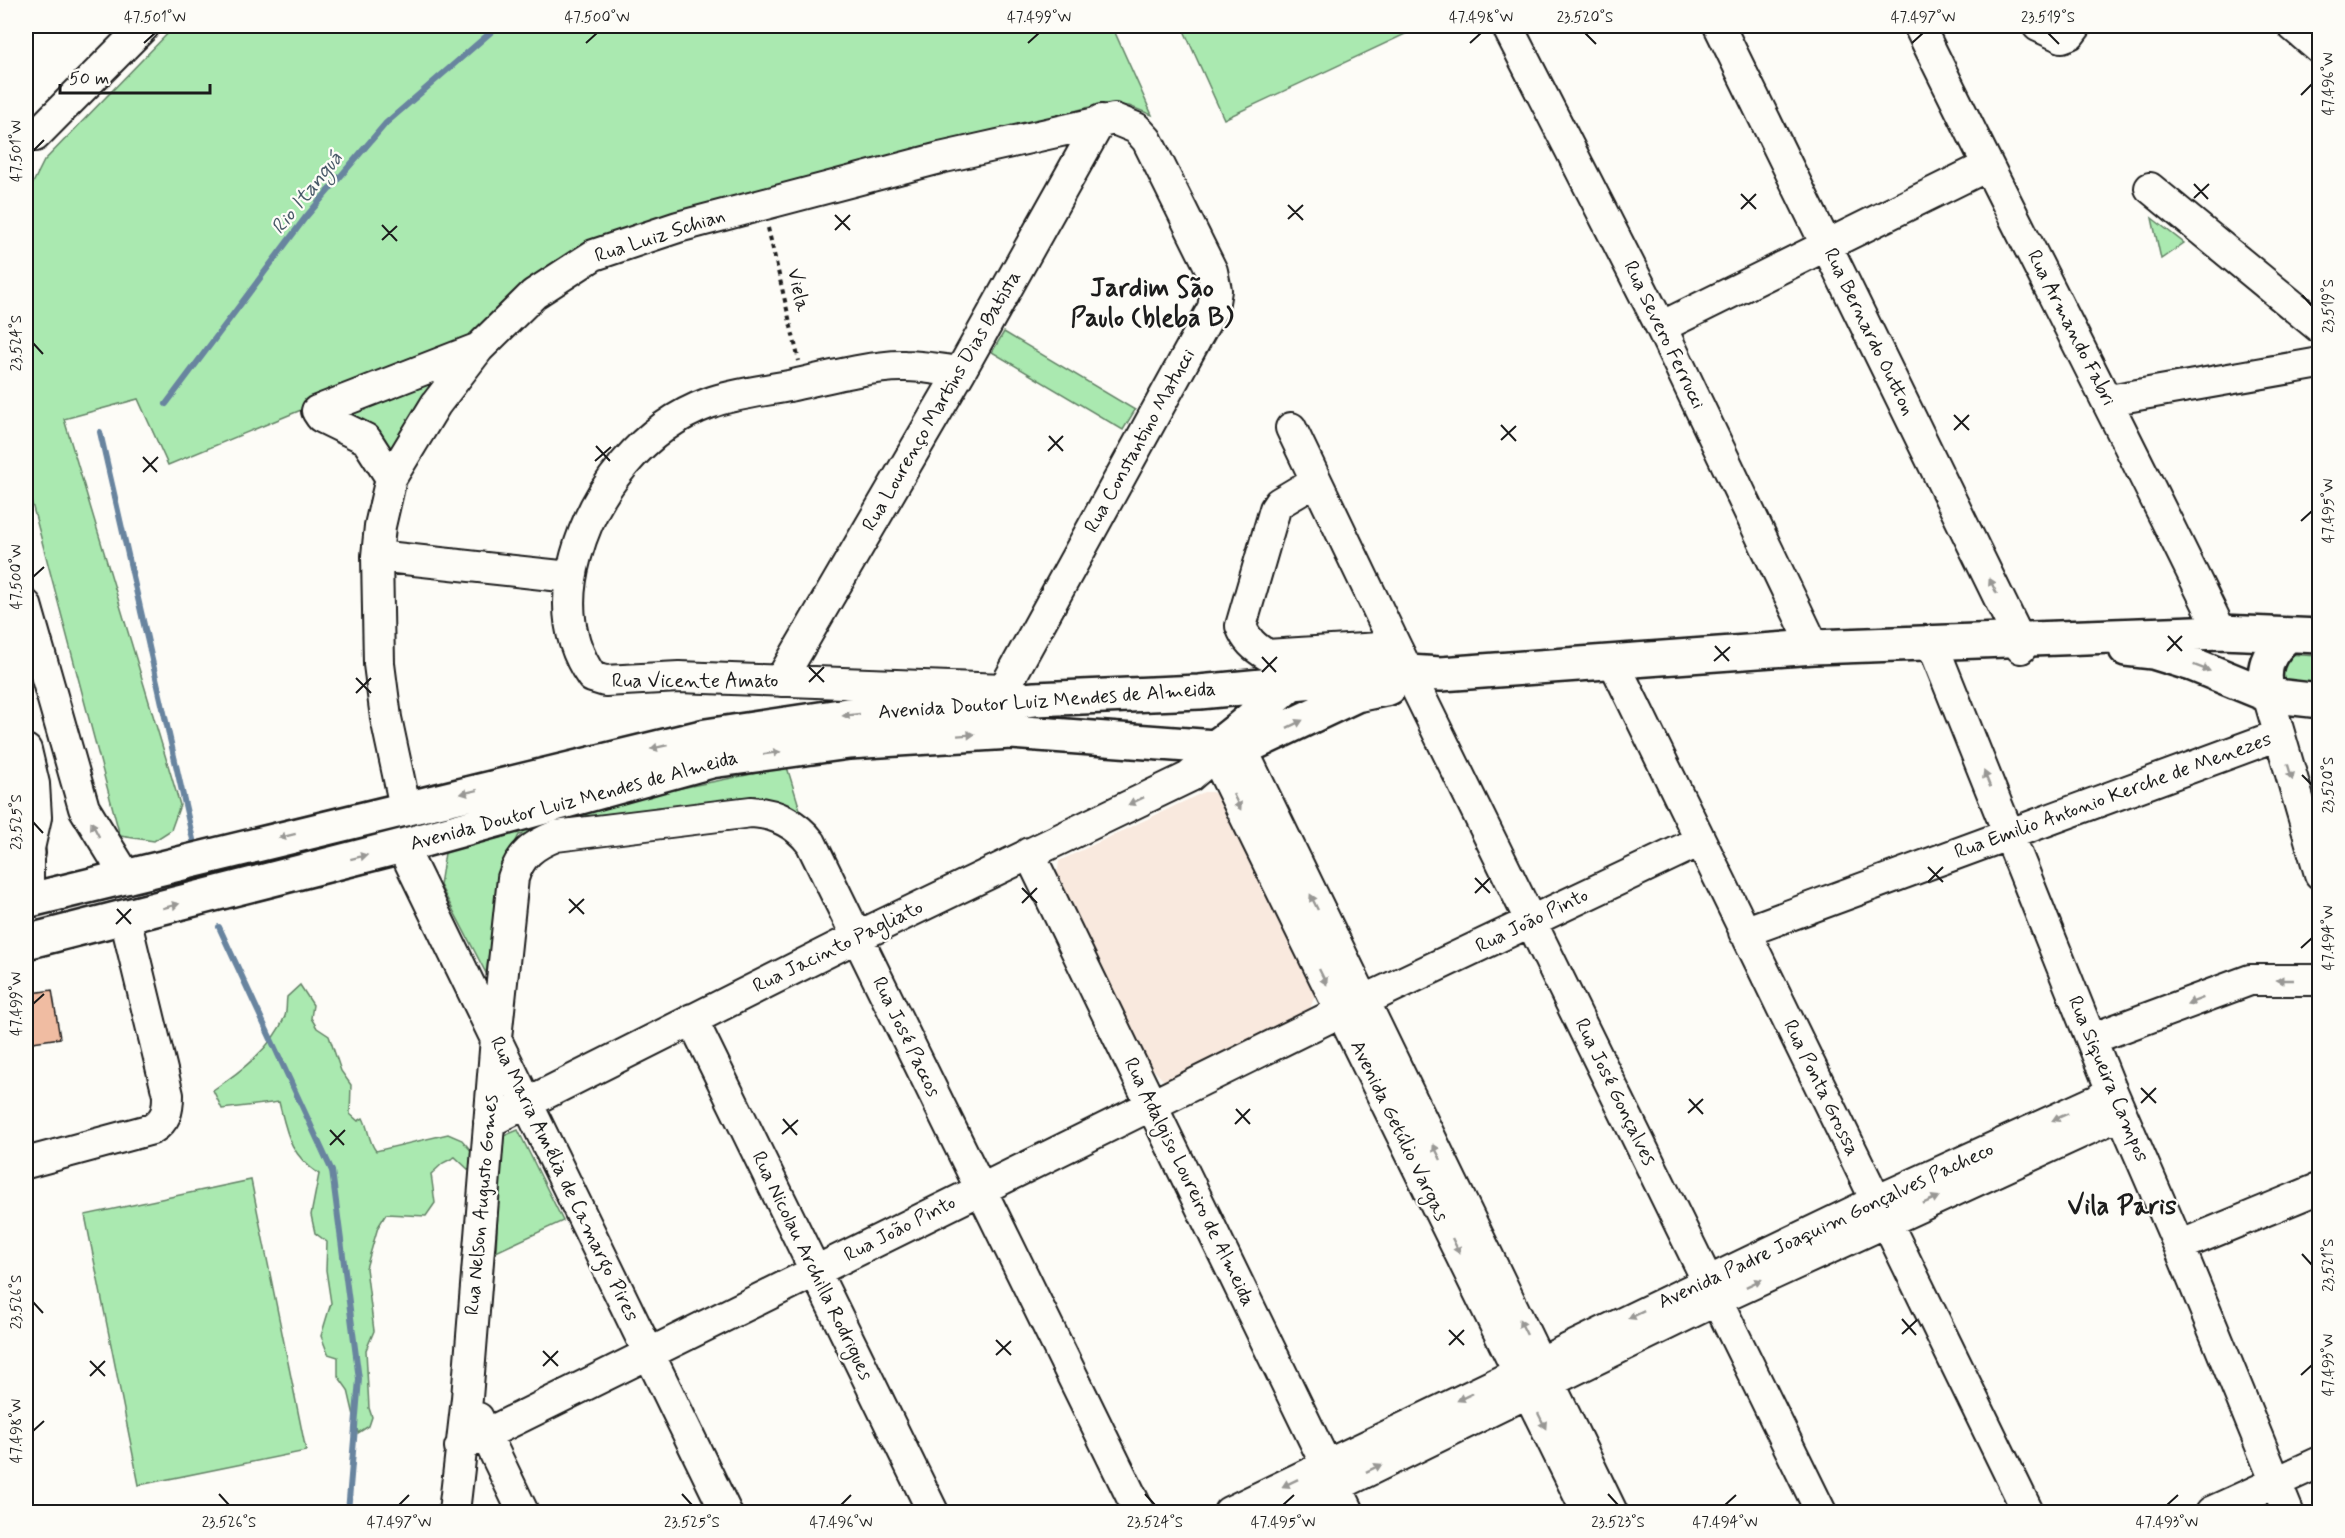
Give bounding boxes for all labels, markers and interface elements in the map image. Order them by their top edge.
text: 47.501°W [124,8,186,28]
text: 47.500°W [564,8,630,28]
text: 47.499°W [1007,8,1071,28]
text: 47.498°W [1449,8,1513,28]
text: 23.520°S [1557,8,1613,28]
text: 47.497°W [1891,8,1955,28]
text: 23.519°S [2021,8,2075,28]
text: 47.496°W [2319,52,2339,116]
scale bar [60,57,210,95]
text: 50 m [69,67,109,91]
text: 47.501°W [7,120,27,182]
water label: Rio Itanguá [265,145,351,242]
street label: Rua Luiz Schian [591,202,729,270]
street label: Rua Bernardo Outton [1817,244,1921,420]
street label: Rua Armando Fabri [2020,245,2122,411]
street label: Rua Severo Ferrucci [1616,256,1712,414]
street label: Viela [780,266,816,315]
street label: Rua Lourenço Martins Dias Batista [856,266,1028,536]
district label: Jardim São Paulo (bleba B) [1070,272,1234,336]
text: 23.519°S [2319,279,2339,333]
text: 23.524°S [7,315,27,371]
street label: Rua Constantino Matucci [1078,344,1202,538]
text: 47.495°W [2319,479,2339,543]
text: 47.500°W [7,544,27,610]
one-way arrow [1989,578,1998,595]
one-way arrow [2194,663,2212,673]
street label: Rua Vicente Amato [612,668,778,695]
street label: Avenida Doutor Luiz Mendes de Almeida [877,676,1217,726]
one-way arrow [841,710,860,720]
one-way arrow [1287,719,1304,728]
street label: Rua Emilio Antonio Kerche de Menezes [1951,726,2275,866]
one-way arrow [956,730,975,739]
one-way arrow [649,743,668,753]
street label: Avenida Doutor Luiz Mendes de Almeida [407,744,741,858]
one-way arrow [763,748,782,757]
text: 23.520°S [2319,757,2339,813]
one-way arrow [2286,763,2295,781]
one-way arrow [1982,770,1992,788]
one-way arrow [460,788,478,798]
one-way arrow [1232,793,1241,810]
text: 23.525°S [7,794,27,850]
one-way arrow [1127,797,1144,806]
one-way arrow [90,820,100,837]
one-way arrow [278,831,296,841]
one-way arrow [350,852,369,862]
street label: Rua João Pinto [1471,882,1593,960]
one-way arrow [1310,893,1319,910]
street label: Rua Jacinto Pagliato [748,894,928,1001]
one-way arrow [162,901,180,910]
text: 47.494°W [2319,906,2339,970]
one-way arrow [1317,968,1327,986]
text: 47.499°W [7,972,27,1036]
street label: Rua José Paccos [865,972,947,1102]
one-way arrow [2275,975,2294,985]
street label: Rua Siqueira Campos [2061,992,2155,1166]
one-way arrow [2186,996,2204,1006]
street label: Rua José Gonçalves [1568,1014,1662,1170]
street label: Rua Ponta Grossa [1776,1015,1866,1161]
street label: Rua Maria Amélia de Camargo Pires [481,1032,645,1327]
street label: Avenida Getúlio Vargas [1342,1036,1455,1227]
street label: Rua Adalgiso Loureiro de Almeida [1116,1053,1261,1311]
street label: Rua Nelson Augusto Gomes [459,1093,505,1316]
one-way arrow [2050,1112,2068,1122]
street label: Avenida Padre Joaquim Gonçalves Pacheco [1654,1136,1998,1316]
one-way arrow [1432,1144,1442,1161]
street label: Rua Nicolau Archilla Rodrigues [744,1147,879,1386]
street label: Rua João Pinto [839,1189,961,1269]
district label: Vila Paris [2067,1190,2177,1224]
one-way arrow [1922,1195,1940,1205]
one-way arrow [1450,1237,1460,1255]
text: 23.521°S [2319,1238,2339,1292]
text: 23.526°S [7,1275,27,1329]
one-way arrow [1745,1278,1762,1287]
one-way arrow [1627,1311,1644,1320]
one-way arrow [1519,1318,1529,1336]
text: 47.493°W [2319,1334,2339,1396]
one-way arrow [1457,1393,1474,1402]
text: 47.498°W [7,1399,27,1463]
one-way arrow [1537,1412,1547,1429]
one-way arrow [1366,1463,1383,1473]
one-way arrow [1282,1478,1299,1487]
text: 23.526°S [202,1513,256,1533]
text: 47.497°W [367,1513,431,1533]
text: 23.525°S [664,1513,720,1533]
text: 47.496°W [809,1513,873,1533]
text: 23.524°S [1127,1513,1183,1533]
text: 47.495°W [1251,1513,1315,1533]
text: 23.523°S [1591,1513,1645,1533]
text: 47.494°W [1693,1513,1757,1533]
text: 47.493°W [2136,1513,2198,1533]

